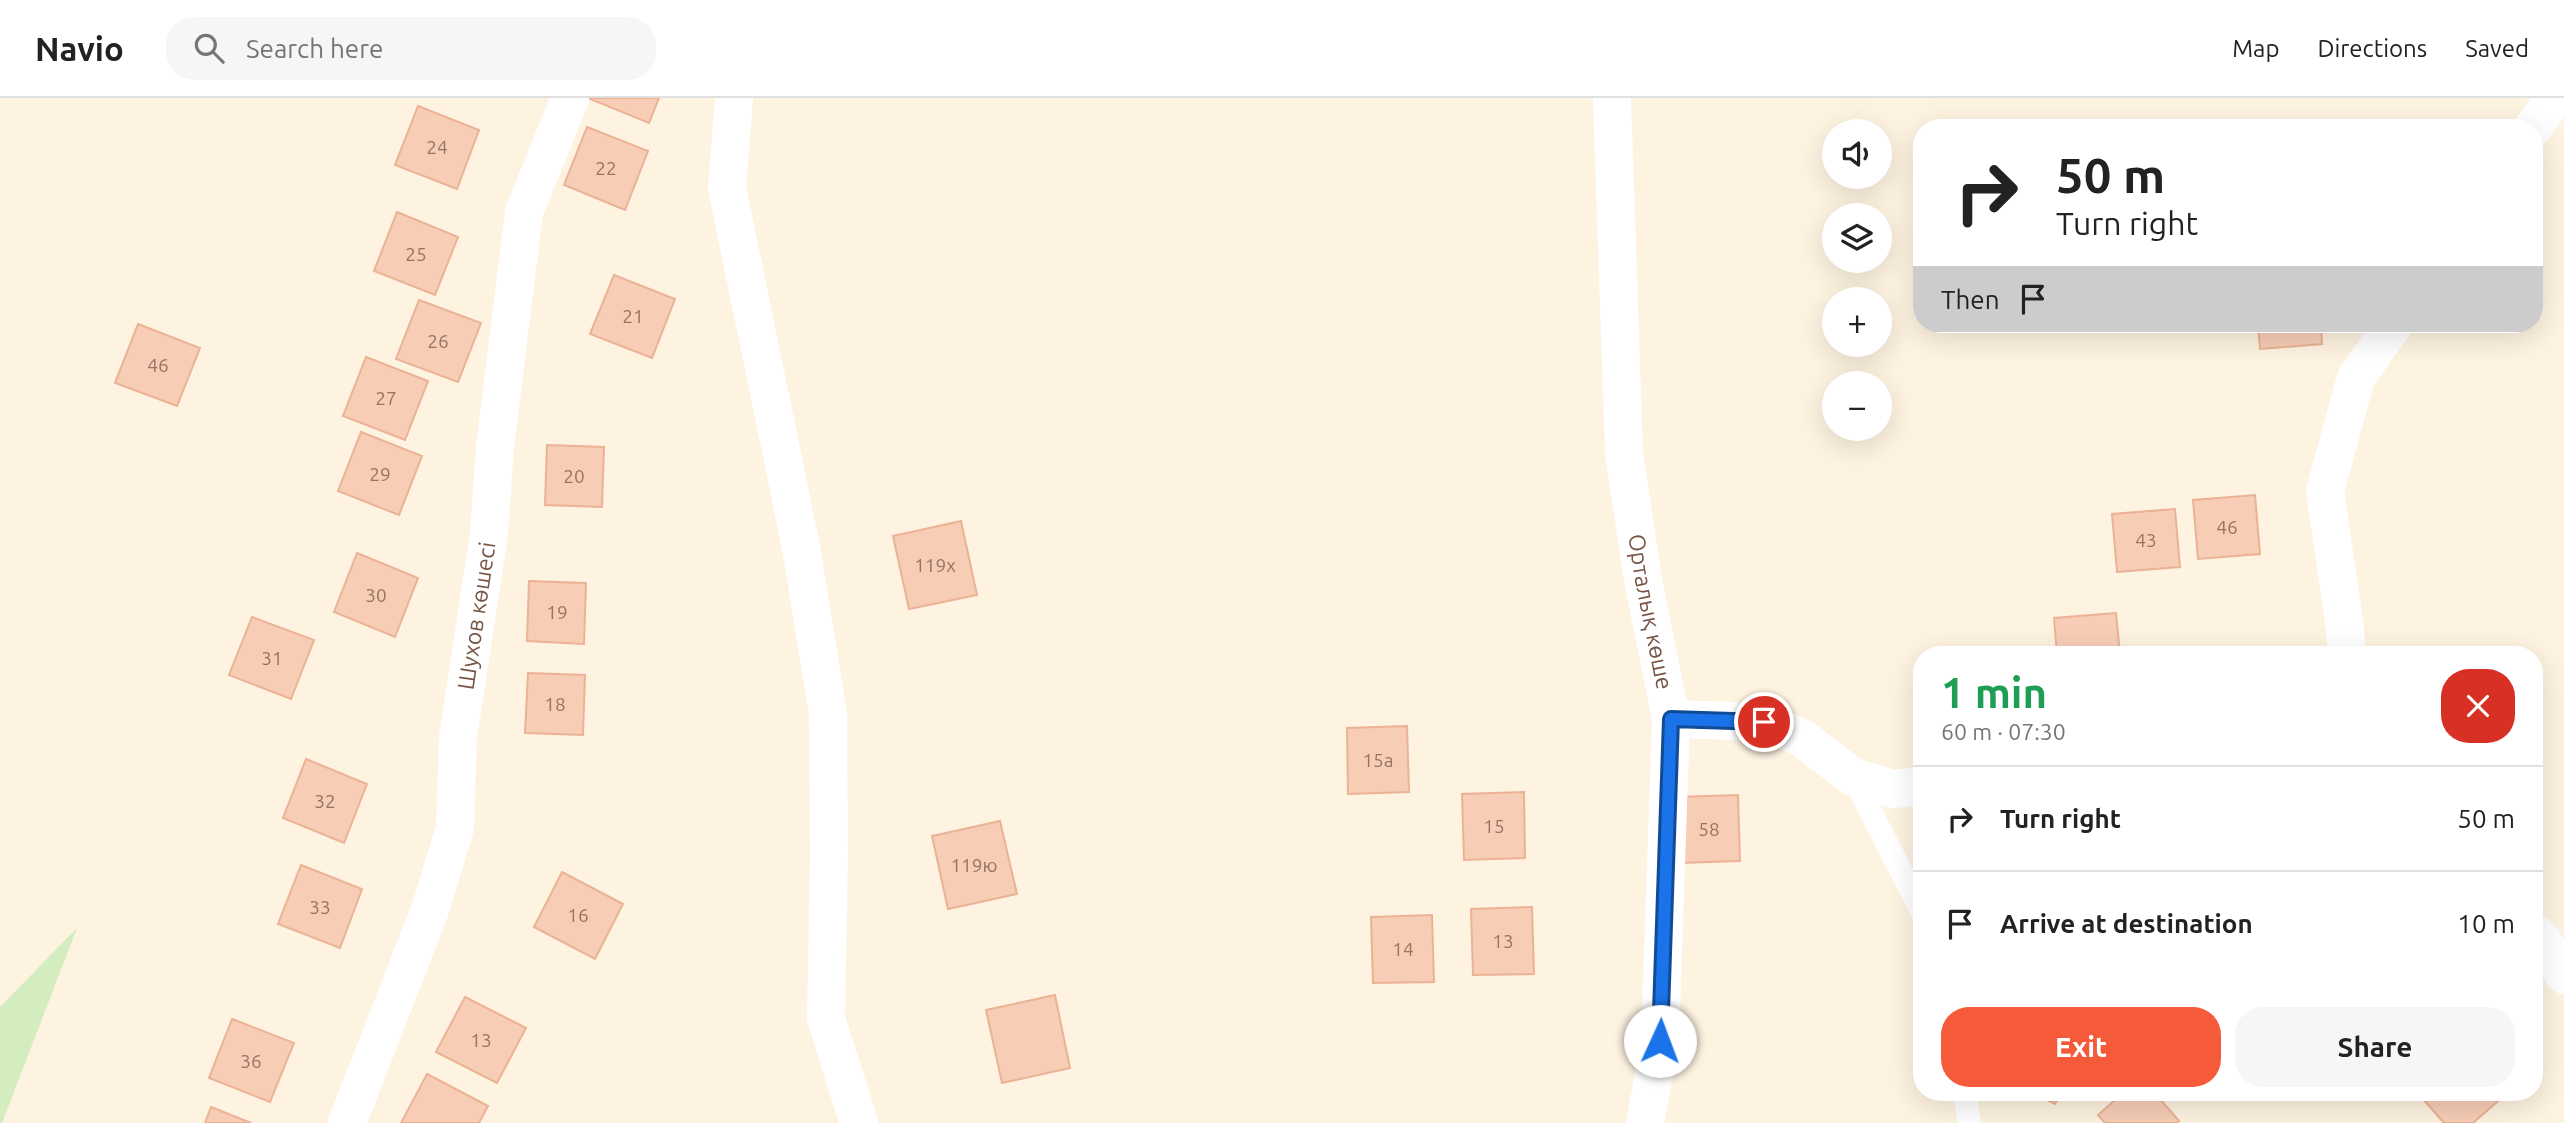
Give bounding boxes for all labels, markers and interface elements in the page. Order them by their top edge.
search box [166,17,656,80]
icon: search [190,29,228,67]
text: Navio [35,30,124,67]
text: Search here [246,34,383,63]
text: Map [2232,35,2279,62]
text: Directions [2317,35,2427,62]
text: Saved [2465,35,2529,62]
map controls [1822,119,1892,441]
button: sound [1822,119,1892,189]
house number: 24 [426,136,448,158]
icon: right [1941,147,2032,238]
text: 50 m [2056,147,2165,202]
house number: 22 [595,157,617,179]
button: layers [1822,203,1892,273]
text: Turn right [2056,205,2198,241]
house number: 25 [405,243,427,265]
icon: arrive [2014,280,2052,318]
text: Then [1941,285,2000,314]
button: + [1822,287,1892,357]
house number: 21 [622,305,644,327]
house number: 26 [427,330,449,352]
house number: 46 [147,354,169,376]
button: − [1822,371,1892,441]
house number: 27 [375,387,397,409]
house number: 29 [369,463,391,485]
house number: 20 [563,465,585,487]
house number: 46 [2216,516,2238,538]
house number: 43 [2135,529,2157,551]
street label: Орталық көше [1624,532,1678,691]
street label: Шухов көшесі [452,540,500,691]
house number: 119х [914,554,956,576]
house number: 30 [365,584,387,606]
house number: 19 [546,601,568,623]
house number: 31 [261,647,283,669]
text: 1 min [1941,669,2047,716]
button: close [2441,669,2515,743]
pin [1734,692,1794,752]
house number: 18 [544,693,566,715]
icon: arrive [1745,703,1783,741]
text: 60 m · 07:30 [1941,719,2066,744]
house number: 15а [1362,749,1394,771]
house number: 32 [314,790,336,812]
icon: right [1941,800,1979,838]
text: Turn right [2000,804,2121,833]
text: 50 m [2457,804,2515,833]
house number: 15 [1483,815,1505,837]
house number: 58 [1698,818,1720,840]
house number: 119ю [950,854,998,876]
house number: 33 [309,896,331,918]
house number: 16 [567,904,589,926]
icon: arrive [1941,905,1979,943]
text: Arrive at destination [2000,909,2253,938]
text: 10 m [2457,909,2515,938]
house number: 13 [1492,930,1514,952]
house number: 14 [1392,938,1414,960]
position arrow [1623,1004,1697,1078]
button: Exit [1941,1007,2221,1087]
button: Share [2235,1007,2515,1087]
house number: 13 [470,1029,492,1051]
house number: 36 [240,1050,262,1072]

